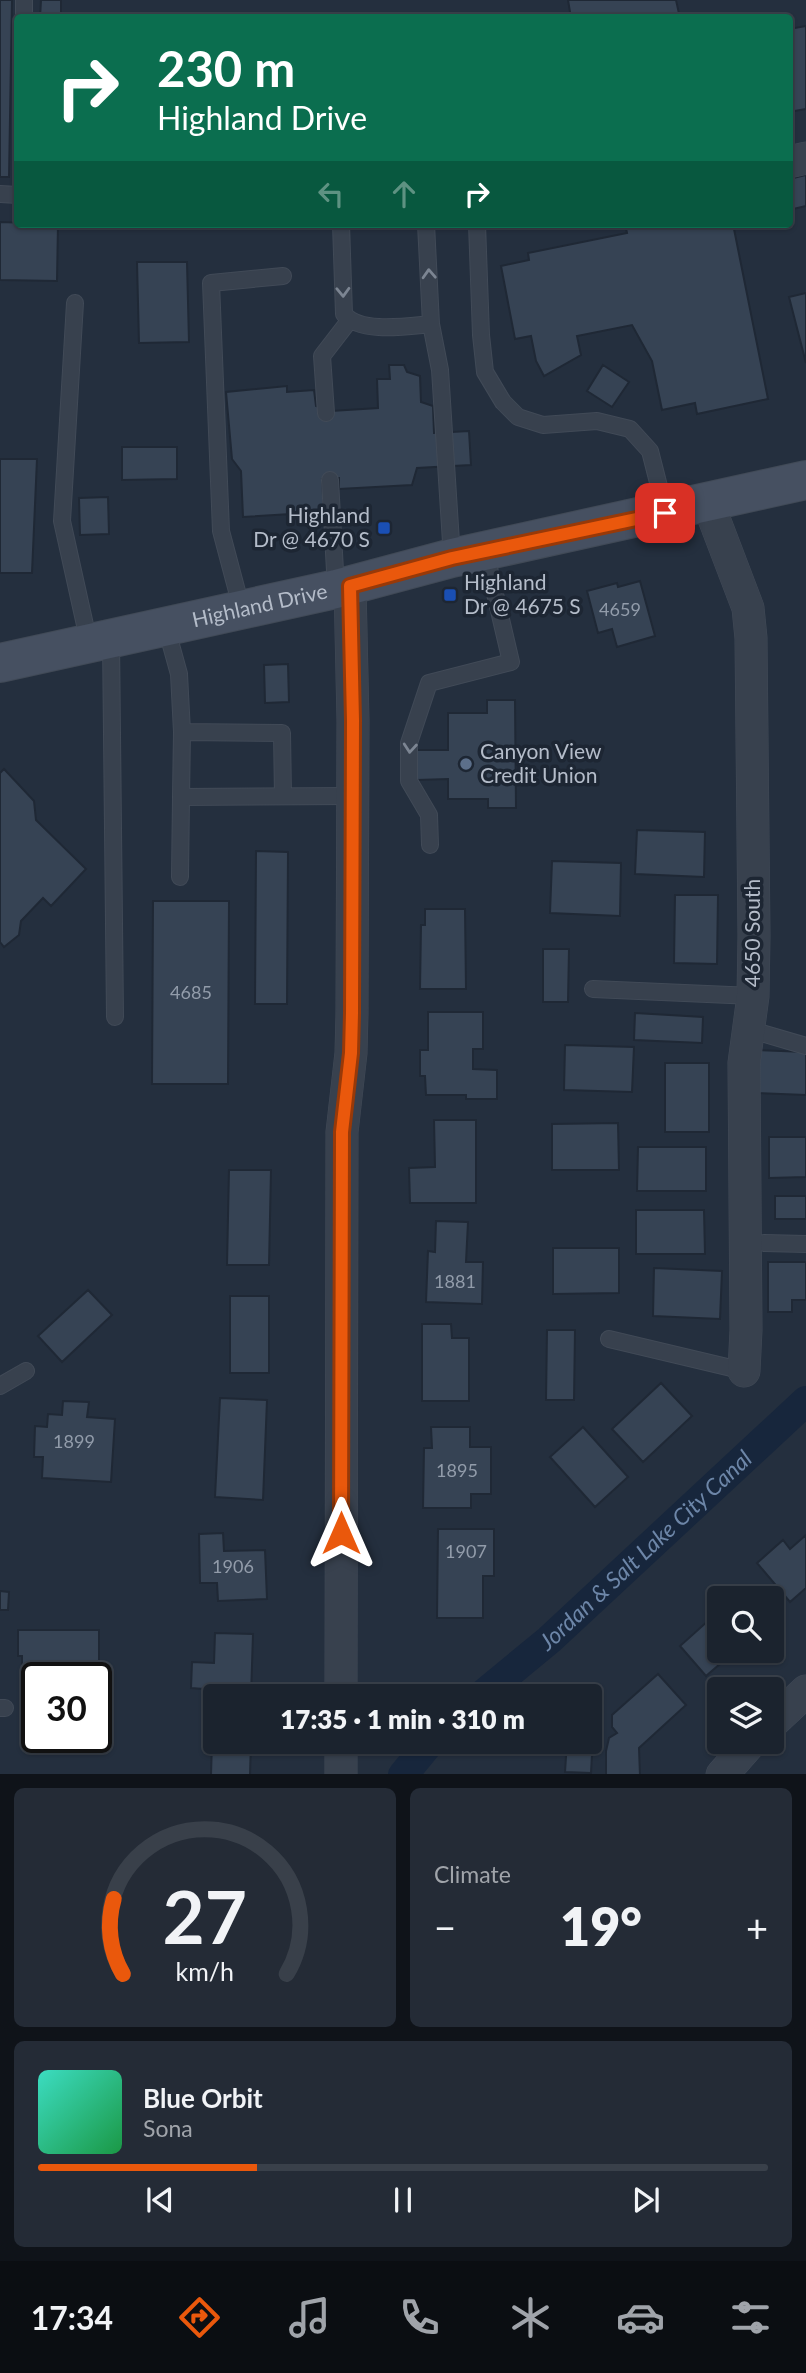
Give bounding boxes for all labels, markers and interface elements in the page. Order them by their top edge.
text: 230 m [157,39,295,97]
icon: right [42,42,133,133]
text: Highland Drive [157,98,367,137]
icon: left [312,175,350,213]
icon: ahead [385,175,423,213]
icon: right [458,175,496,213]
one-way arrow [421,268,436,279]
one-way arrow [335,287,351,298]
pin [635,483,695,543]
icon: arrive [646,494,684,532]
place label: Highland Dr @ 4670 S [253,502,370,551]
marker: Highland Dr @ 4670 S [376,520,392,536]
place label: Highland Dr @ 4675 S [464,569,581,618]
street label: Highland Drive [189,577,330,631]
marker: Highland Dr @ 4675 S [442,587,458,603]
house number: 4659 [599,598,641,620]
place label: Canyon View Credit Union [480,738,602,787]
one-way arrow [403,743,418,754]
marker: Canyon View Credit Union [458,756,474,772]
street label: 4650 South [739,879,764,987]
house number: 4685 [170,981,212,1003]
house number: 1881 [434,1270,476,1292]
house number: 1899 [53,1430,95,1452]
water label: Jordan & Salt Lake City Canal [532,1444,757,1656]
house number: 1895 [436,1459,478,1481]
position arrow [304,1496,378,1570]
house number: 1907 [445,1540,487,1562]
house number: 1906 [212,1555,254,1577]
map controls [707,1586,784,1754]
button: search [707,1586,784,1663]
speed limit sign: 30 [21,1662,112,1753]
button: layers [707,1677,784,1754]
text: 17:35 · 1 min · 310 m [280,1703,525,1735]
text: Climate [434,1860,511,1888]
text: 27 [163,1872,247,1960]
text: 19° [560,1895,642,1957]
text: − [434,1904,456,1950]
text: + [746,1904,768,1950]
text: km/h [176,1955,234,1985]
text: Blue Orbit [143,2082,263,2114]
text: Sona [143,2114,193,2142]
icon: previous [141,2181,179,2219]
icon: pause [384,2181,422,2219]
icon: next [627,2181,665,2219]
icon: directions [175,2293,224,2342]
icon: music [285,2293,334,2342]
icon: phone [395,2293,444,2342]
icon: climate [506,2293,555,2342]
icon: car [616,2293,665,2342]
icon: filters [726,2293,775,2342]
text: 17:34 [31,2298,113,2337]

